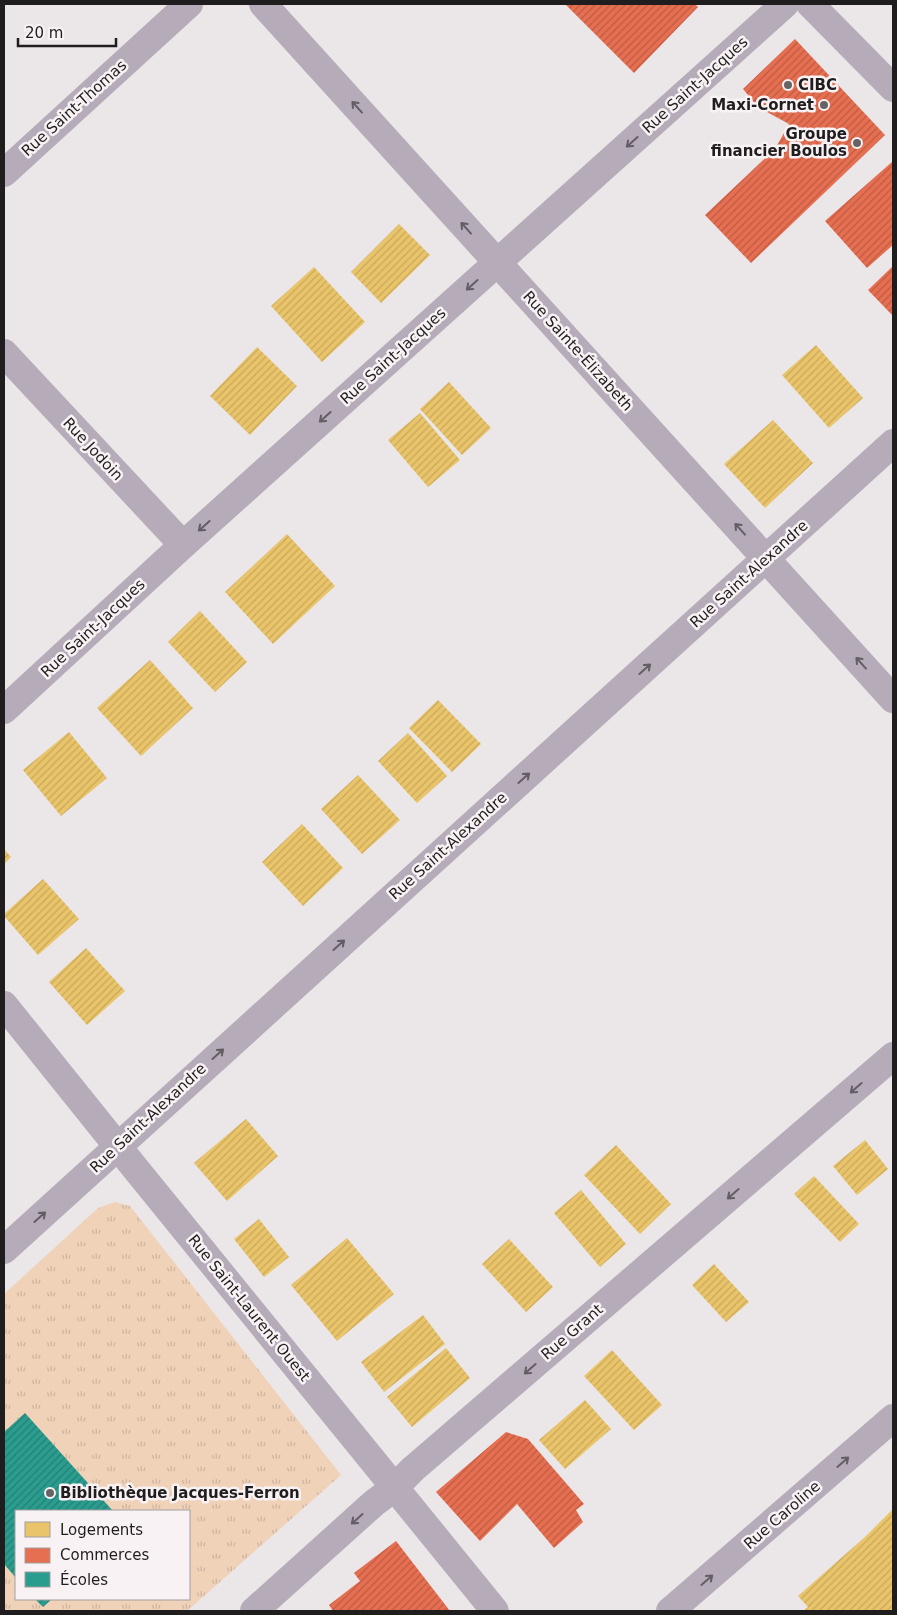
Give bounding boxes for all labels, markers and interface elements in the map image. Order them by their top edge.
scale bar [18,15,115,47]
text: 20 m [25,24,63,42]
street label: Rue Saint-Jacques [639,33,752,137]
street label: Rue Saint-Thomas [18,56,130,160]
place label: CIBC [798,76,837,94]
marker: CIBC [782,79,794,91]
place label: Maxi-Cornet [711,96,814,114]
marker: Maxi-Cornet [818,99,830,111]
one-way arrow [351,101,363,114]
place label: Groupe financier Boulos [711,125,847,160]
one-way arrow [625,136,638,147]
marker: Groupe financier Boulos [851,137,863,149]
one-way arrow [460,221,472,234]
one-way arrow [465,279,478,291]
street label: Rue Sainte-Élizabeth [519,287,637,415]
street label: Rue Saint-Jacques [337,304,450,408]
one-way arrow [318,411,331,423]
street label: Rue Jodoin [59,414,127,484]
street label: Rue Saint-Alexandre [686,516,812,632]
one-way arrow [197,520,210,532]
one-way arrow [734,523,746,536]
street label: Rue Saint-Jacques [37,575,149,681]
one-way arrow [855,656,866,669]
one-way arrow [638,663,651,674]
one-way arrow [517,772,530,783]
street label: Rue Saint-Alexandre [385,788,511,904]
one-way arrow [332,939,345,951]
one-way arrow [212,1048,224,1060]
street label: Rue Saint-Alexandre [86,1060,210,1176]
one-way arrow [850,1082,863,1094]
one-way arrow [727,1188,740,1199]
one-way arrow [33,1211,46,1223]
street label: Rue Saint-Laurent Ouest [184,1231,314,1385]
street label: Rue Grant [538,1300,607,1364]
one-way arrow [524,1363,537,1374]
one-way arrow [836,1456,849,1467]
street label: Rue Caroline [740,1477,824,1553]
place label: Bibliothèque Jacques-Ferron [60,1484,300,1502]
marker: Bibliothèque Jacques-Ferron [44,1487,56,1499]
legend [15,1510,190,1600]
one-way arrow [350,1513,363,1525]
text: Logements [60,1521,143,1539]
text: Commerces [60,1546,149,1564]
text: Écoles [60,1570,108,1589]
one-way arrow [700,1574,713,1585]

